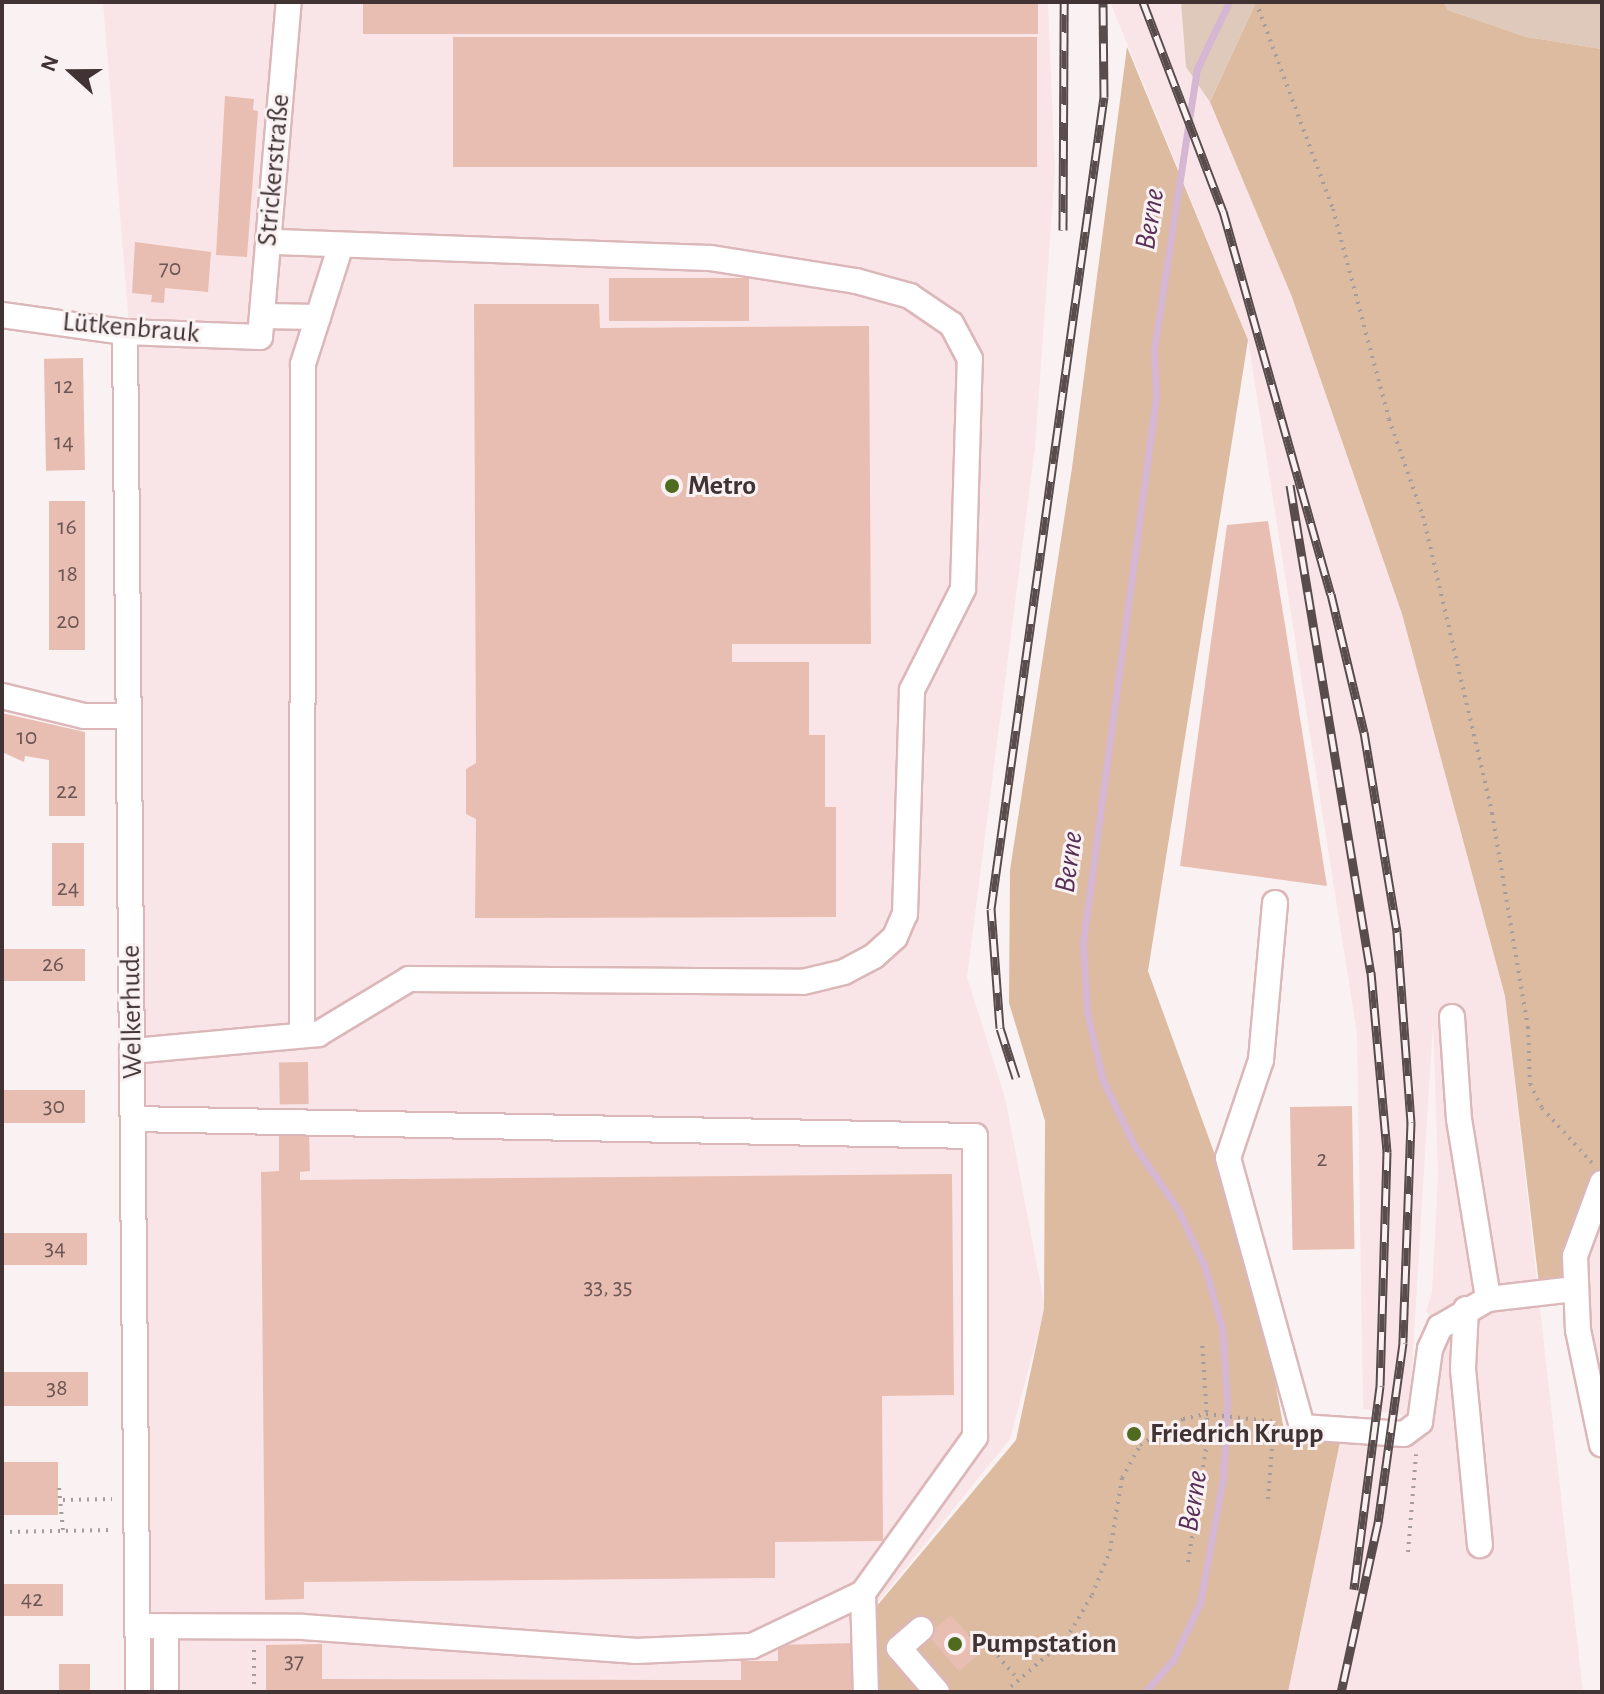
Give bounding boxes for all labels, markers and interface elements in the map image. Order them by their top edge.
north arrow [32,32,112,112]
text: N [37,52,63,74]
street label: Strickerstraße [251,93,297,247]
water label: Berne [1127,186,1173,252]
house number: 70 [159,255,181,283]
street label: Lütkenbrauk [61,305,201,351]
house number: 12 [54,373,74,401]
house number: 14 [54,429,74,457]
place label: Metro [688,469,756,503]
marker: Metro [663,477,681,495]
house number: 16 [57,514,77,542]
house number: 18 [58,561,78,589]
house number: 20 [56,608,80,636]
house number: 10 [17,724,37,752]
house number: 22 [56,778,78,806]
water label: Berne [1047,829,1091,895]
house number: 24 [57,875,79,903]
street label: Welkerhude [114,945,150,1079]
house number: 26 [42,951,64,979]
house number: 30 [43,1093,65,1121]
house number: 2 [1317,1146,1327,1174]
house number: 34 [44,1235,66,1263]
house number: 33, 35 [583,1274,633,1302]
house number: 38 [46,1375,68,1403]
place label: Friedrich Krupp [1150,1417,1324,1451]
marker: Friedrich Krupp [1125,1425,1143,1443]
water label: Berne [1170,1468,1216,1534]
house number: 42 [21,1586,43,1614]
place label: Pumpstation [971,1627,1117,1661]
marker: Pumpstation [946,1635,964,1653]
house number: 37 [284,1648,304,1676]

